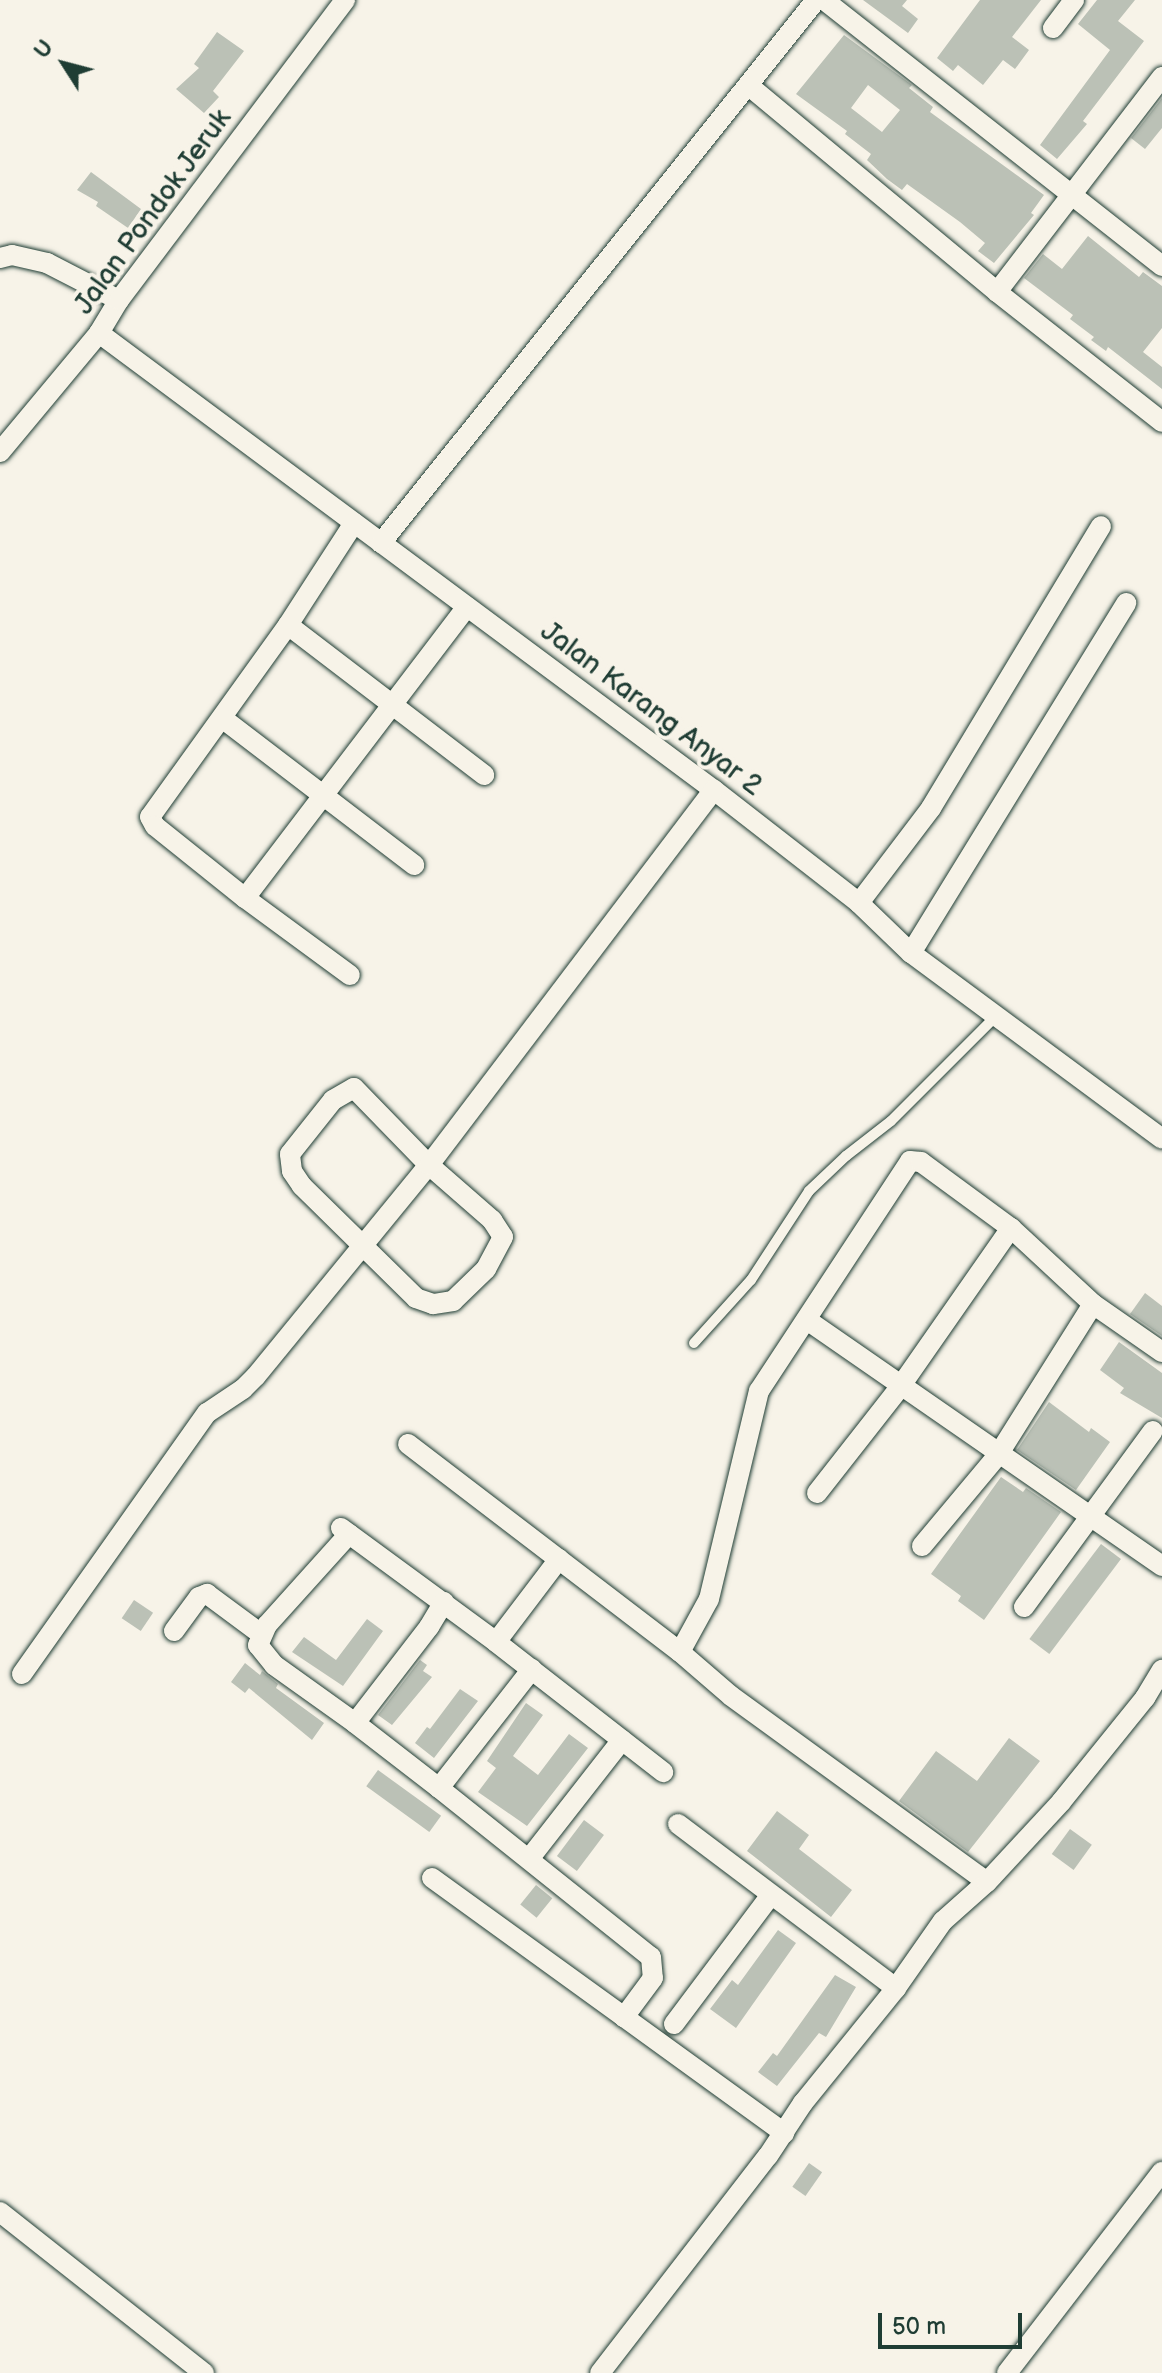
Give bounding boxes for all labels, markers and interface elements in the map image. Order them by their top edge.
north arrow [24,24,104,104]
text: U [29,35,60,64]
street label: Jalan Pondok Jeruk [67,102,239,322]
street label: Jalan Karang Anyar 2 [534,615,768,803]
scale bar [882,2297,1026,2347]
text: 50 m [892,2312,946,2341]

